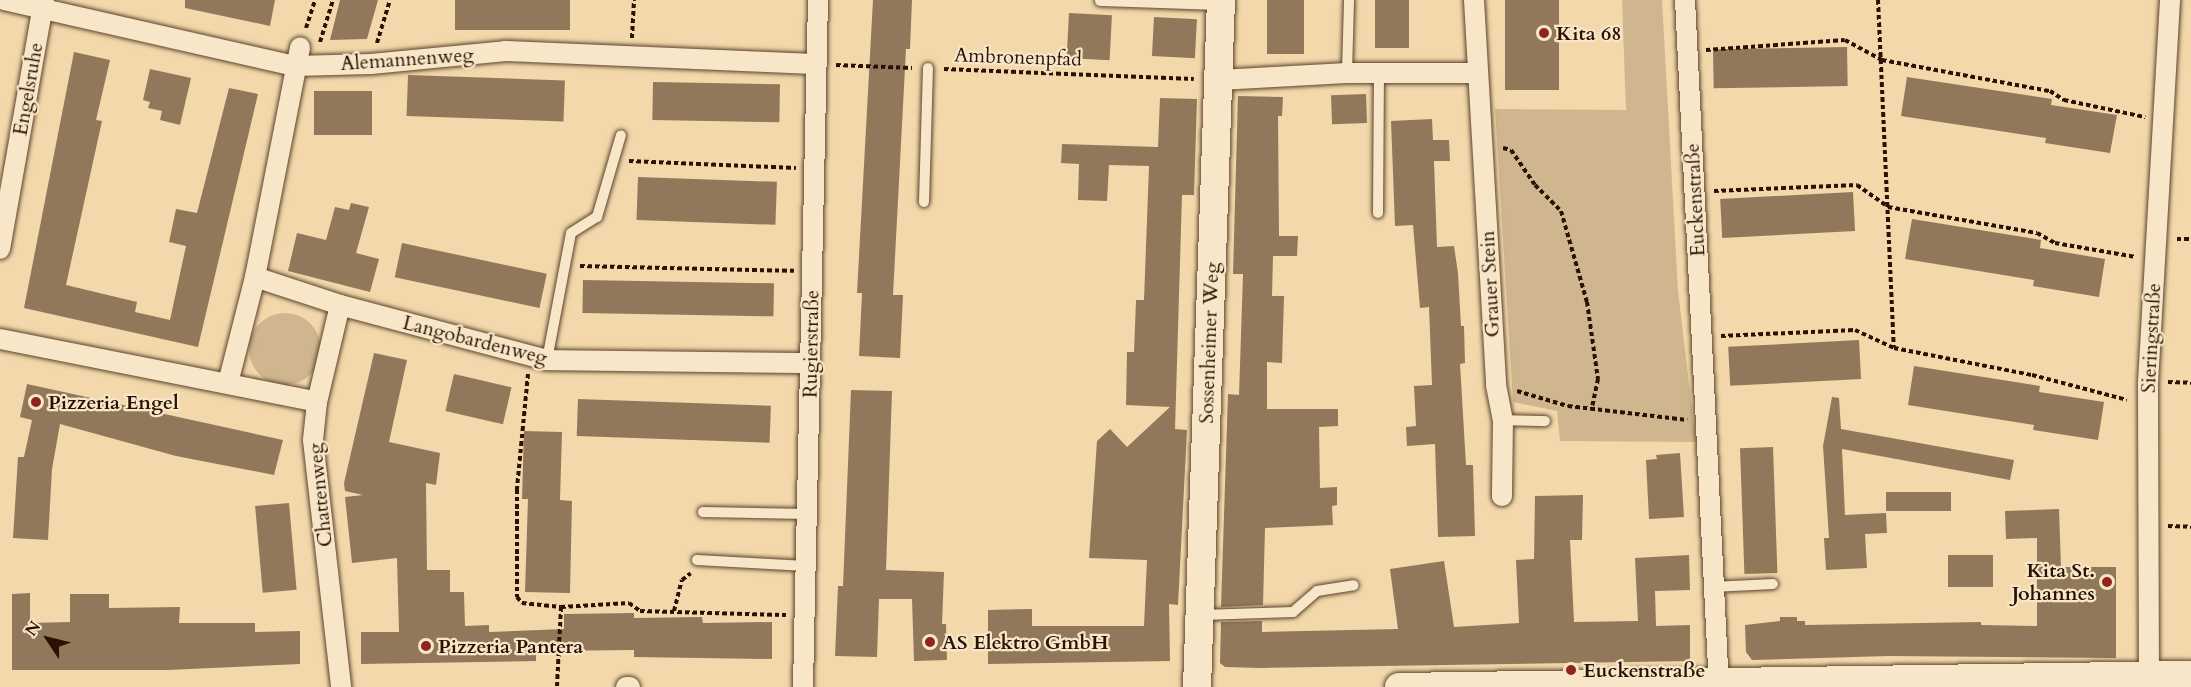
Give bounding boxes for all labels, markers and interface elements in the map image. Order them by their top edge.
place label: Kita 68 [1556,21,1621,45]
marker: Kita 68 [1537,26,1551,40]
street label: Engelsruhe [8,41,48,137]
street label: Alemannenweg [340,42,474,76]
street label: Ambronenpfad [954,43,1082,71]
street label: Euckenstraße [1680,143,1710,257]
street label: Grauer Stein [1475,230,1505,338]
street label: Sossenheimer Weg [1194,262,1224,424]
street label: Sieringstraße [2136,282,2166,394]
street label: Rugierstraße [798,290,824,398]
street label: Langobardenweg [400,310,550,370]
place label: Pizzeria Engel [48,390,179,414]
marker: Pizzeria Engel [29,395,43,409]
street label: Chattenweg [303,442,337,548]
place label: Kita St. Johannes [2012,558,2095,605]
marker: Kita St. Johannes [2100,575,2114,589]
north arrow [18,609,78,669]
text: N [20,617,46,641]
place label: AS Elektro GmbH [942,630,1109,654]
place label: Pizzeria Pantera [438,634,583,658]
marker: AS Elektro GmbH [923,635,937,649]
marker: Pizzeria Pantera [419,639,433,653]
place label: Euckenstraße [1583,658,1705,682]
marker: Euckenstraße [1564,663,1578,677]

